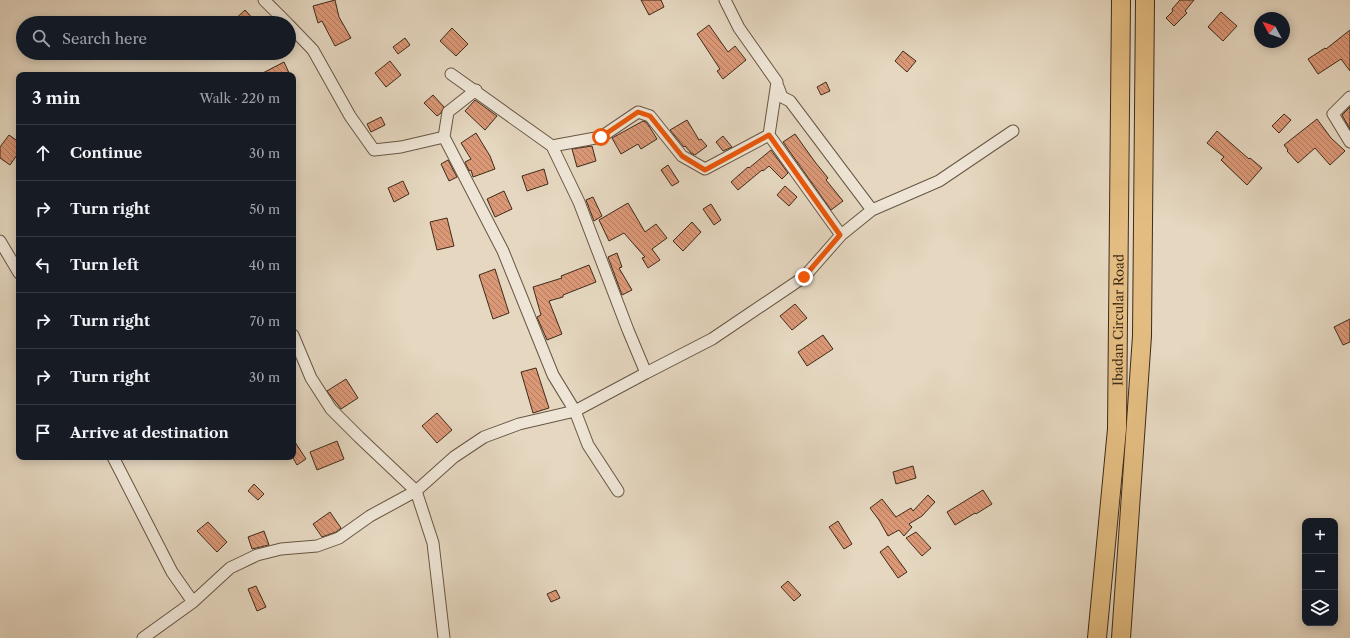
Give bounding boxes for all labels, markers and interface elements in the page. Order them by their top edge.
north arrow [1254,12,1290,48]
search box [16,16,296,60]
icon: search [30,27,52,49]
text: Search here [62,29,147,48]
text: 3 min [32,88,81,108]
text: Walk · 220 m [200,90,280,106]
route start [592,128,610,146]
icon: ahead [32,142,54,164]
text: Continue [70,143,142,162]
text: 30 m [249,145,280,161]
icon: right [32,198,54,220]
text: Turn right [70,199,150,218]
text: 50 m [249,201,280,217]
icon: left [32,254,54,276]
street label: Ibadan Circular Road [1109,254,1127,386]
text: Turn left [70,255,139,274]
text: 40 m [249,257,280,273]
route end [795,268,813,286]
icon: right [32,310,54,332]
text: Turn right [70,311,150,330]
text: 70 m [250,313,280,329]
icon: right [32,366,54,388]
text: Turn right [70,367,150,386]
text: 30 m [249,369,280,385]
icon: arrive [32,422,54,444]
text: Arrive at destination [70,423,229,442]
map controls [1302,518,1338,626]
button: + [1302,518,1338,554]
button: − [1302,554,1338,590]
button: layers [1302,590,1338,626]

